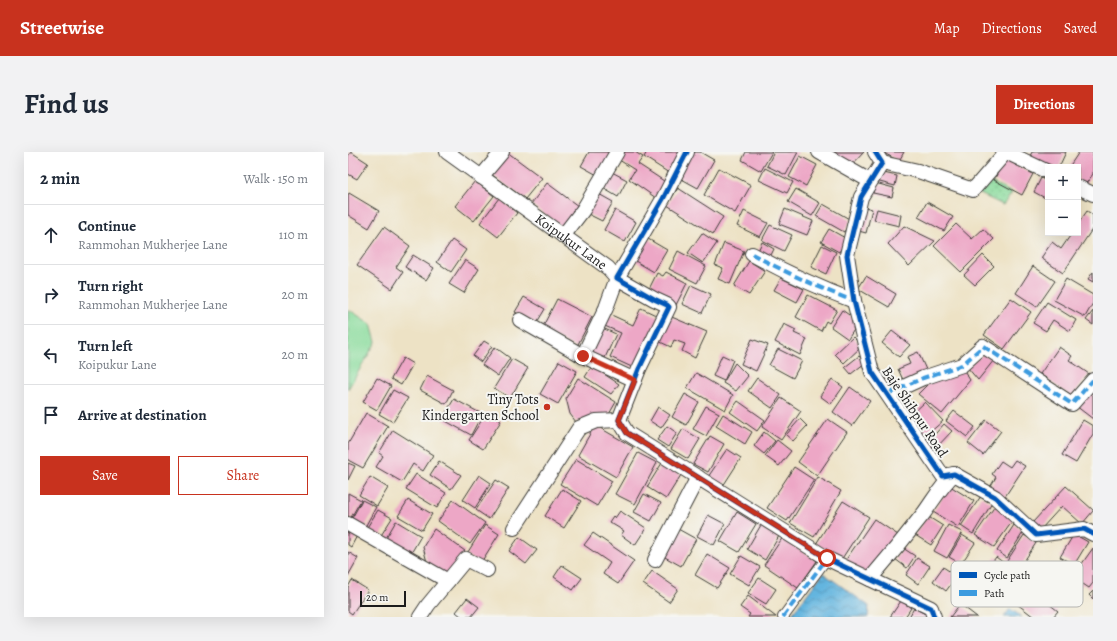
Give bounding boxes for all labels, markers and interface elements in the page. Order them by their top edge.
text: Streetwise [20,15,104,41]
text: Map [934,19,960,38]
text: Directions [982,19,1042,38]
text: Saved [1064,19,1097,38]
text: Find us [24,85,109,123]
button: Directions [996,85,1093,124]
map controls [1045,164,1081,236]
button: + [1045,164,1081,200]
text: 2 min [40,167,80,190]
text: Walk · 150 m [243,170,308,187]
button: − [1045,200,1081,236]
street label: Koipukur Lane [531,209,611,274]
text: Continue [78,216,136,236]
icon: ahead [40,224,62,246]
text: 110 m [279,226,308,243]
text: Rammohan Mukherjee Lane [78,236,228,253]
text: Turn right [78,276,143,296]
icon: right [40,284,62,306]
text: 20 m [282,286,308,303]
text: Rammohan Mukherjee Lane [78,296,228,313]
text: Turn left [78,336,133,356]
icon: left [40,344,62,366]
text: 20 m [282,346,308,363]
route end [574,347,592,365]
text: Koipukur Lane [78,356,156,373]
street label: Baje Shibpur Road [878,363,953,461]
place label: Tiny Tots Kindergarten School [421,390,540,425]
marker: Tiny Tots Kindergarten School [542,402,552,412]
icon: arrive [40,404,62,426]
text: Arrive at destination [78,405,207,425]
button: Save [40,456,170,495]
button: Share [178,456,308,495]
route start [818,549,836,567]
legend [951,561,1083,607]
text: Cycle path [984,568,1031,583]
text: Path [984,586,1005,601]
scale bar [360,589,406,608]
text: 20 m [366,590,388,605]

